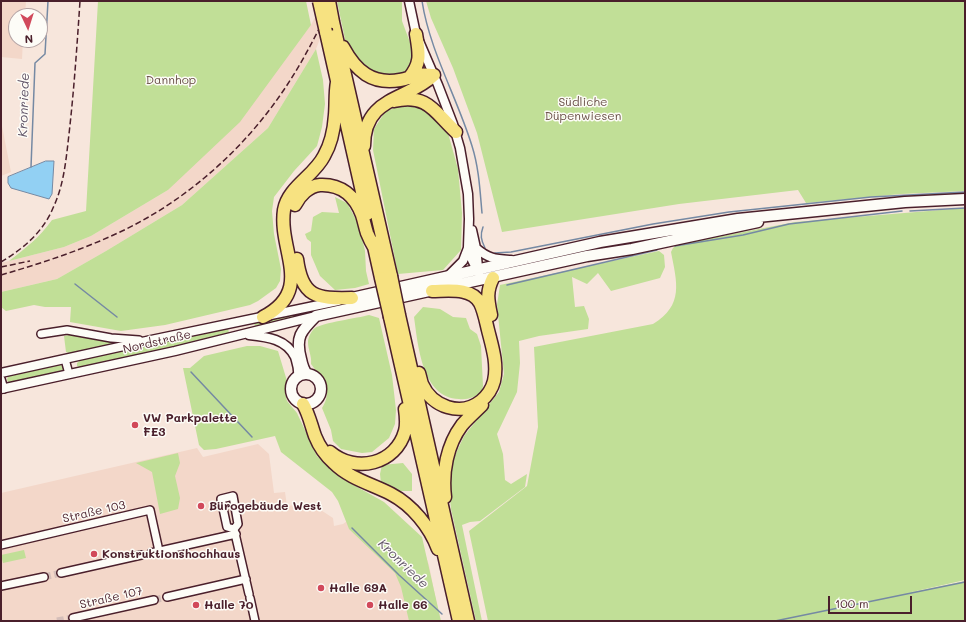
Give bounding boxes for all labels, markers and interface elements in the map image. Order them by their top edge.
north arrow [8,8,48,48]
text: N [24,32,34,47]
water label: Kronriede [15,73,33,137]
park label: Dannhop [146,73,196,87]
park label: Südliche Düpenwiesen [545,95,621,123]
street label: Nordstraße [122,327,192,357]
place label: VW Parkpalette FE3 [143,411,237,439]
marker: VW Parkpalette FE3 [130,420,140,430]
street label: Straße 103 [61,498,127,526]
place label: Bürogebäude West [209,499,321,513]
marker: Bürogebäude West [196,501,206,511]
water label: Kronriede [375,536,431,592]
place label: Konstruktionshochhaus [102,547,240,561]
marker: Konstruktionshochhaus [89,549,99,559]
place label: Halle 69A [329,581,387,595]
marker: Halle 69A [316,583,326,593]
street label: Straße 107 [78,584,144,612]
scale bar [830,588,914,614]
text: 100 m [835,595,869,611]
place label: Halle 70 [204,598,253,612]
place label: Halle 66 [378,598,427,612]
marker: Halle 70 [191,600,201,610]
marker: Halle 66 [365,600,375,610]

